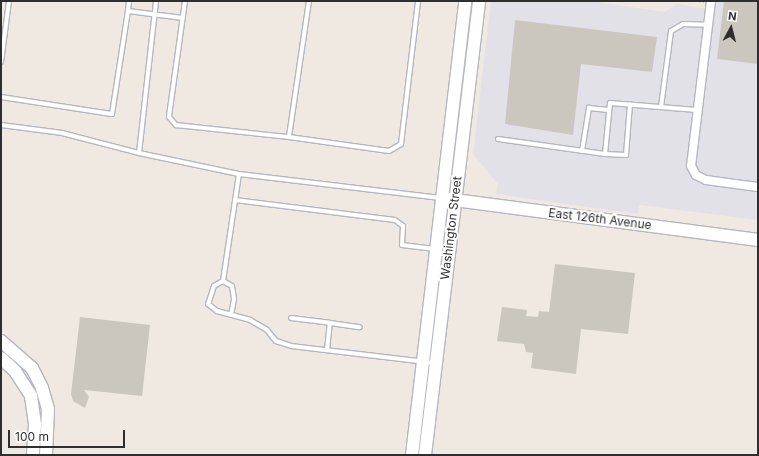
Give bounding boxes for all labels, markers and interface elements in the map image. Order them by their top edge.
north arrow [711,8,751,48]
text: N [727,9,737,24]
street label: Washington Street [438,175,464,281]
street label: East 126th Avenue [548,206,652,232]
scale bar [10,422,127,448]
text: 100 m [15,429,49,444]

